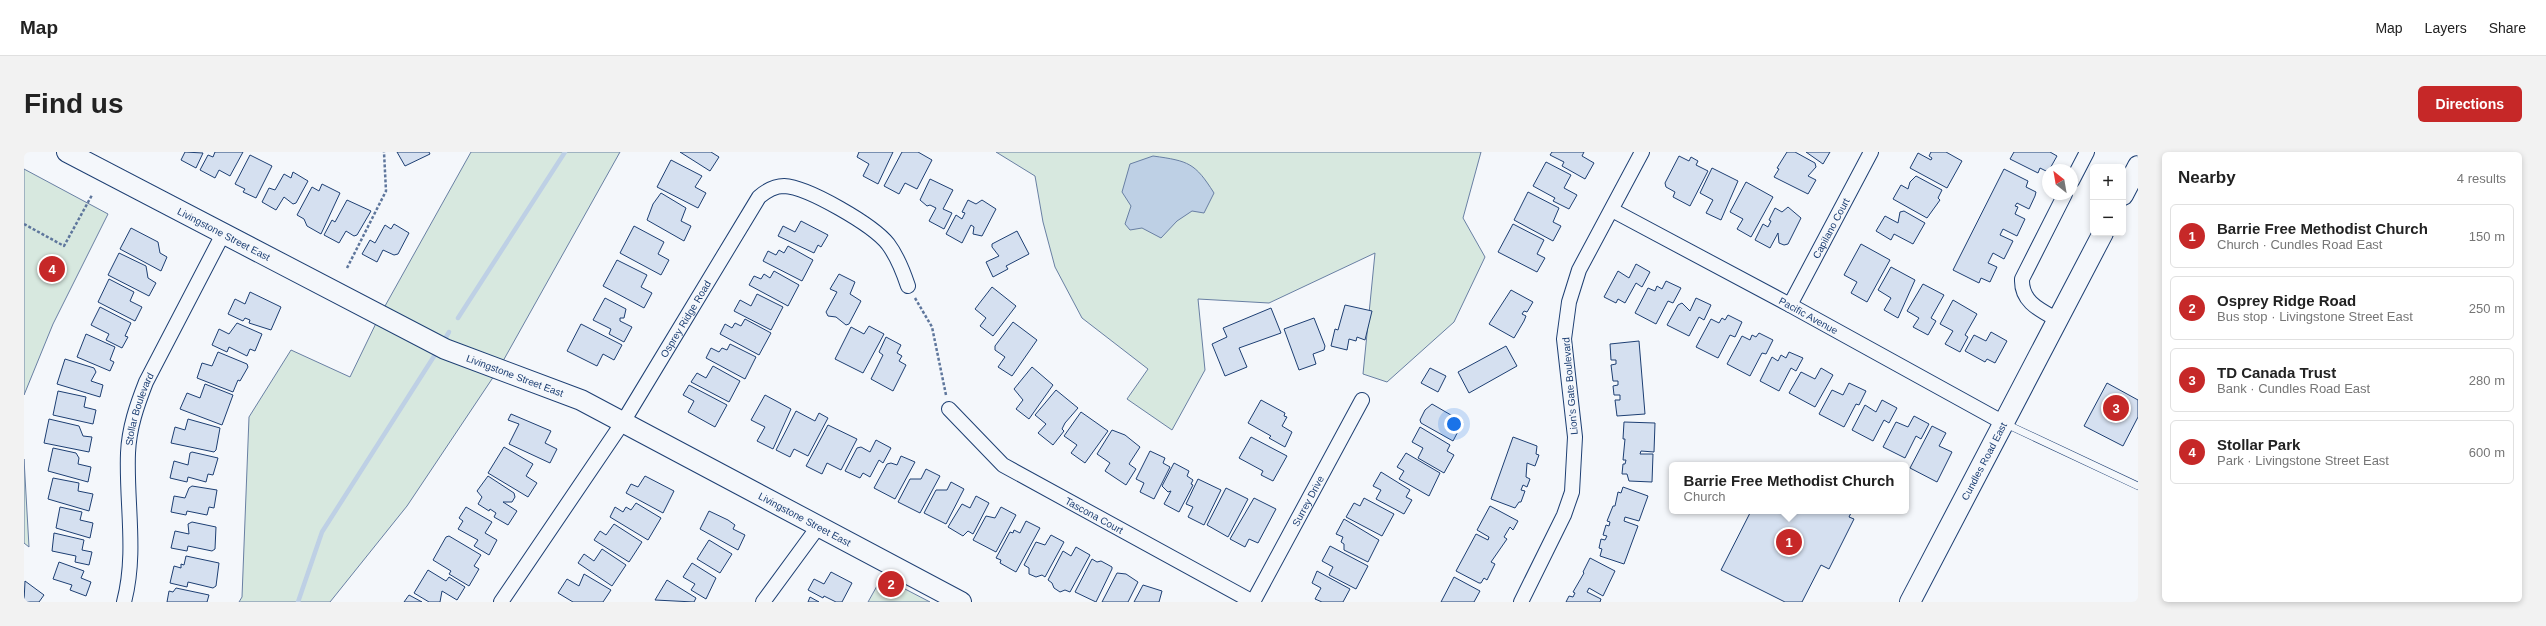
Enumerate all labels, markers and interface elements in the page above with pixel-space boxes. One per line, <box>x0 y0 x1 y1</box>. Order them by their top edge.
text: Map <box>20 17 58 38</box>
text: Map <box>2375 20 2403 36</box>
text: Layers <box>2425 20 2467 36</box>
text: Share <box>2489 20 2526 36</box>
button: Directions <box>2418 86 2522 122</box>
text: Find us <box>24 88 124 119</box>
north arrow <box>2042 164 2078 200</box>
map controls <box>2090 164 2126 236</box>
button: + <box>2090 164 2126 200</box>
text: Nearby <box>2178 168 2236 187</box>
text: 4 results <box>2457 171 2506 186</box>
street label: Capilano Court <box>1810 196 1851 260</box>
button: − <box>2090 200 2126 236</box>
street label: Livingstone Street East <box>176 205 272 263</box>
text: Barrie Free Methodist Church <box>2217 220 2428 237</box>
text: 1 <box>2188 229 2196 244</box>
text: 150 m <box>2469 229 2505 244</box>
text: Church · Cundles Road East <box>2217 237 2382 252</box>
pin: 4 <box>39 254 65 284</box>
street label: Osprey Ridge Road <box>658 278 713 359</box>
text: Osprey Ridge Road <box>2217 292 2356 309</box>
street label: Pacific Avenue <box>1777 295 1840 336</box>
text: 2 <box>2188 301 2196 316</box>
text: 250 m <box>2469 301 2505 316</box>
text: Bus stop · Livingstone Street East <box>2217 309 2413 324</box>
street label: Lion's Gate Boulevard <box>1560 337 1580 435</box>
street label: Livingstone Street East <box>465 352 565 399</box>
text: TD Canada Trust <box>2217 364 2336 381</box>
street label: Stollar Boulevard <box>123 371 155 446</box>
text: 3 <box>2188 373 2196 388</box>
text: 280 m <box>2469 373 2505 388</box>
text: Bank · Cundles Road East <box>2217 381 2370 396</box>
pin: 3 <box>2103 393 2129 423</box>
your location <box>1444 414 1464 434</box>
street label: Cundles Road East <box>1959 420 2009 502</box>
text: Stollar Park <box>2217 436 2300 453</box>
text: 4 <box>2188 445 2196 460</box>
text: 600 m <box>2469 445 2505 460</box>
text: Park · Livingstone Street East <box>2217 453 2389 468</box>
popup <box>1669 462 1909 514</box>
text: Barrie Free Methodist Church <box>1684 472 1894 489</box>
street label: Surrey Drive <box>1290 473 1326 528</box>
text: Church <box>1684 489 1725 504</box>
street label: Livingstone Street East <box>757 490 853 548</box>
street label: Tascona Court <box>1063 495 1126 536</box>
pin: 1 <box>1776 527 1802 557</box>
pin: 2 <box>878 569 904 599</box>

